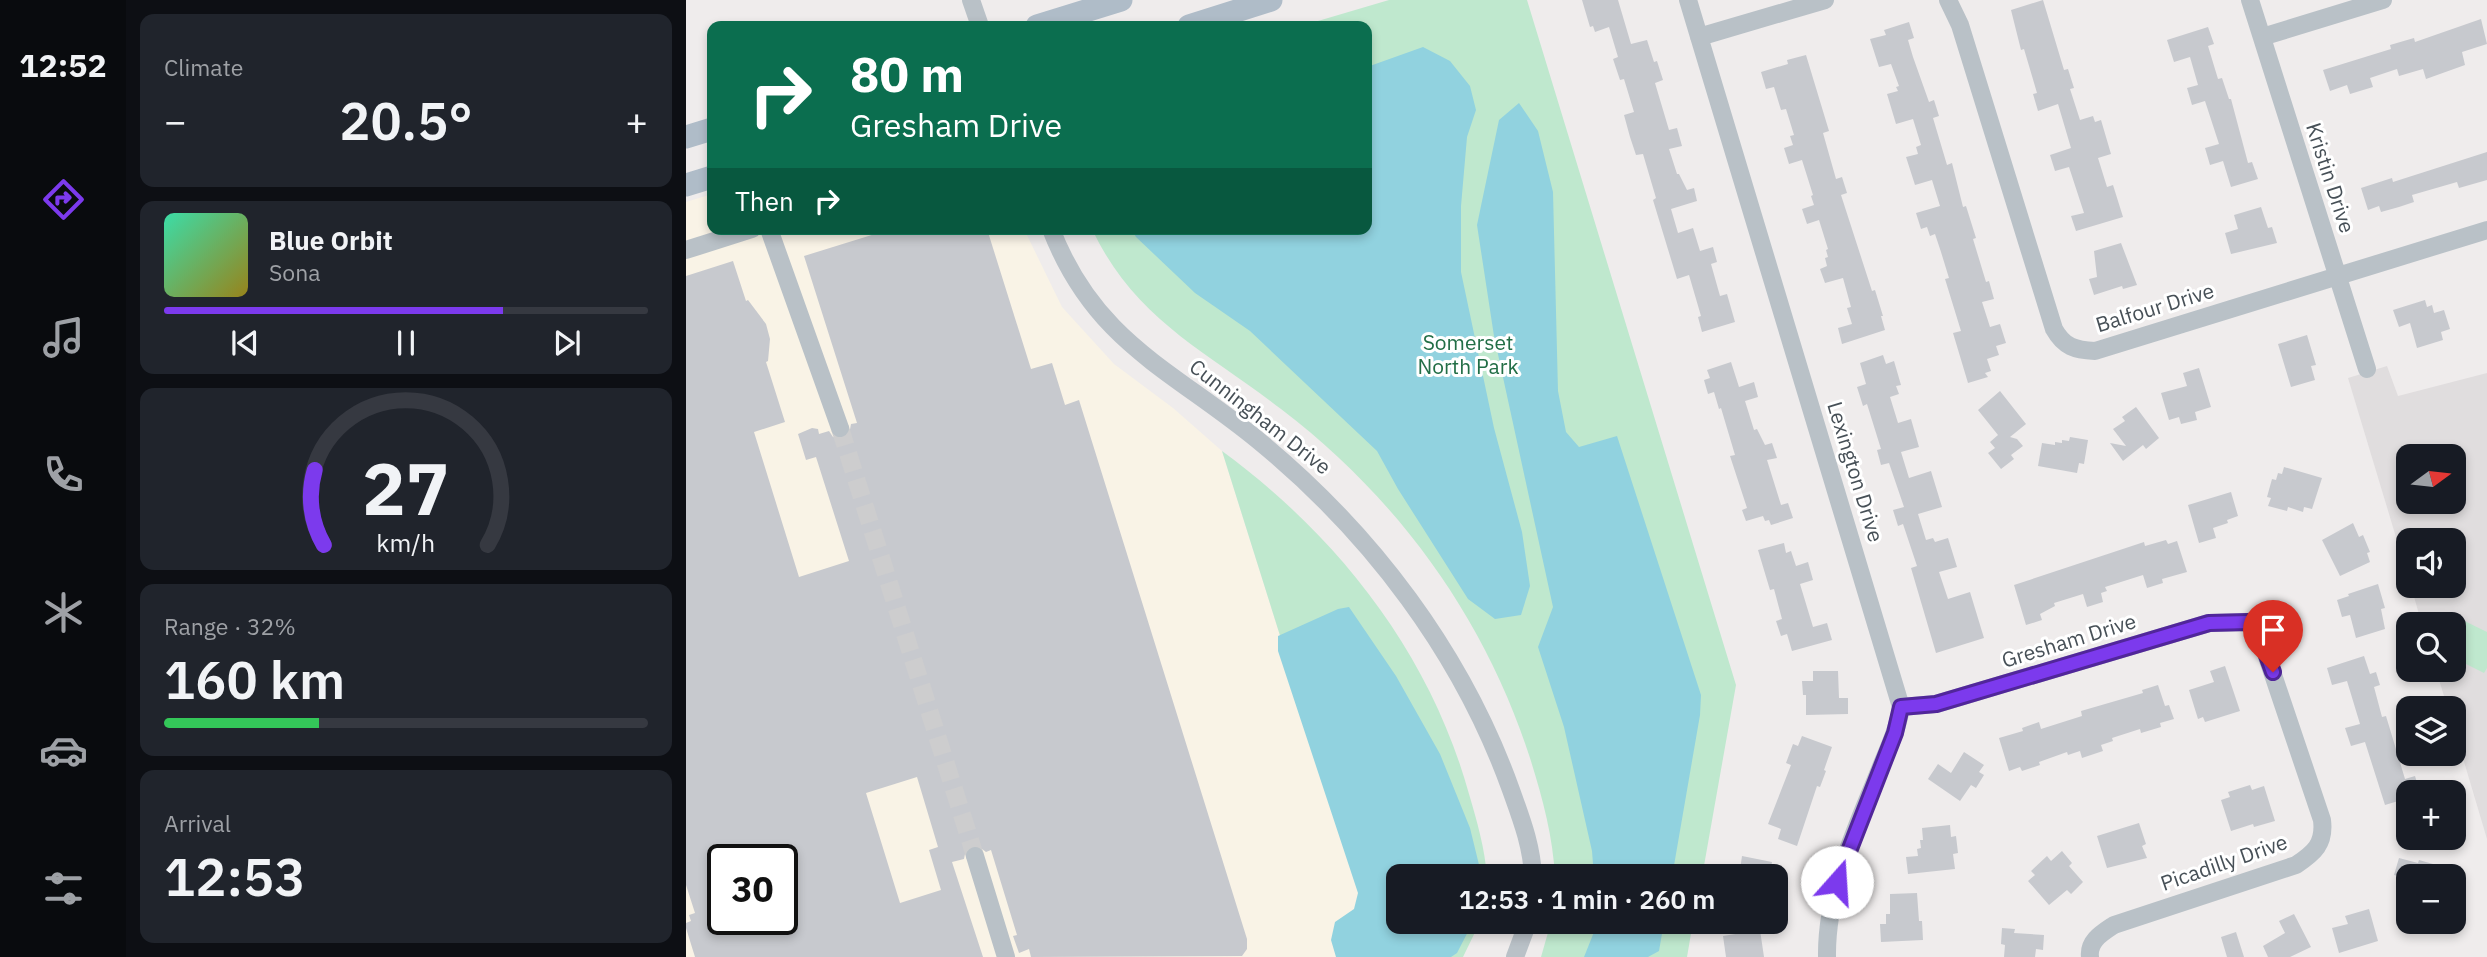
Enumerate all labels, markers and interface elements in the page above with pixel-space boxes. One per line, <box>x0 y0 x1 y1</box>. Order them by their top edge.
text: 80 m <box>850 42 964 105</box>
text: 12:52 <box>19 44 107 86</box>
icon: right <box>735 49 826 140</box>
text: Climate <box>164 52 243 82</box>
text: 20.5° <box>339 87 473 154</box>
text: − <box>164 96 187 145</box>
text: + <box>625 96 648 145</box>
text: Gresham Drive <box>850 104 1062 146</box>
street label: Kristin Drive <box>2300 119 2362 236</box>
icon: directions <box>39 175 88 224</box>
icon: right <box>808 182 846 220</box>
text: Then <box>735 184 794 218</box>
text: Blue Orbit <box>269 223 393 257</box>
text: Sona <box>269 257 321 287</box>
street label: Balfour Drive <box>2092 276 2217 338</box>
icon: music <box>39 313 88 362</box>
icon: previous <box>226 324 264 362</box>
icon: pause <box>387 324 425 362</box>
icon: next <box>548 324 586 362</box>
park label: Somerset North Park <box>1417 328 1519 380</box>
street label: Cunningham Drive <box>1184 352 1337 480</box>
street label: Lexington Drive <box>1821 398 1891 545</box>
text: 27 <box>362 440 450 535</box>
north arrow <box>2396 444 2466 514</box>
map controls <box>2396 444 2466 934</box>
icon: phone <box>39 450 88 499</box>
text: km/h <box>377 525 435 558</box>
button: sound <box>2396 528 2466 598</box>
icon: climate <box>39 588 88 637</box>
pin <box>2243 600 2303 672</box>
street label: Gresham Drive <box>1998 606 2139 674</box>
text: Range · 32% <box>164 611 296 641</box>
icon: arrive <box>2254 611 2292 649</box>
button: search <box>2396 612 2466 682</box>
text: 160 km <box>164 646 345 713</box>
button: layers <box>2396 696 2466 766</box>
icon: car <box>39 726 88 775</box>
button: + <box>2396 780 2466 850</box>
text: Arrival <box>164 808 231 838</box>
street label: Picadilly Drive <box>2156 827 2291 897</box>
text: 12:53 <box>164 843 305 910</box>
speed limit sign: 30 <box>707 844 798 935</box>
position arrow <box>1800 845 1874 919</box>
icon: filters <box>39 864 88 913</box>
button: − <box>2396 864 2466 934</box>
text: 12:53 · 1 min · 260 m <box>1459 882 1715 916</box>

